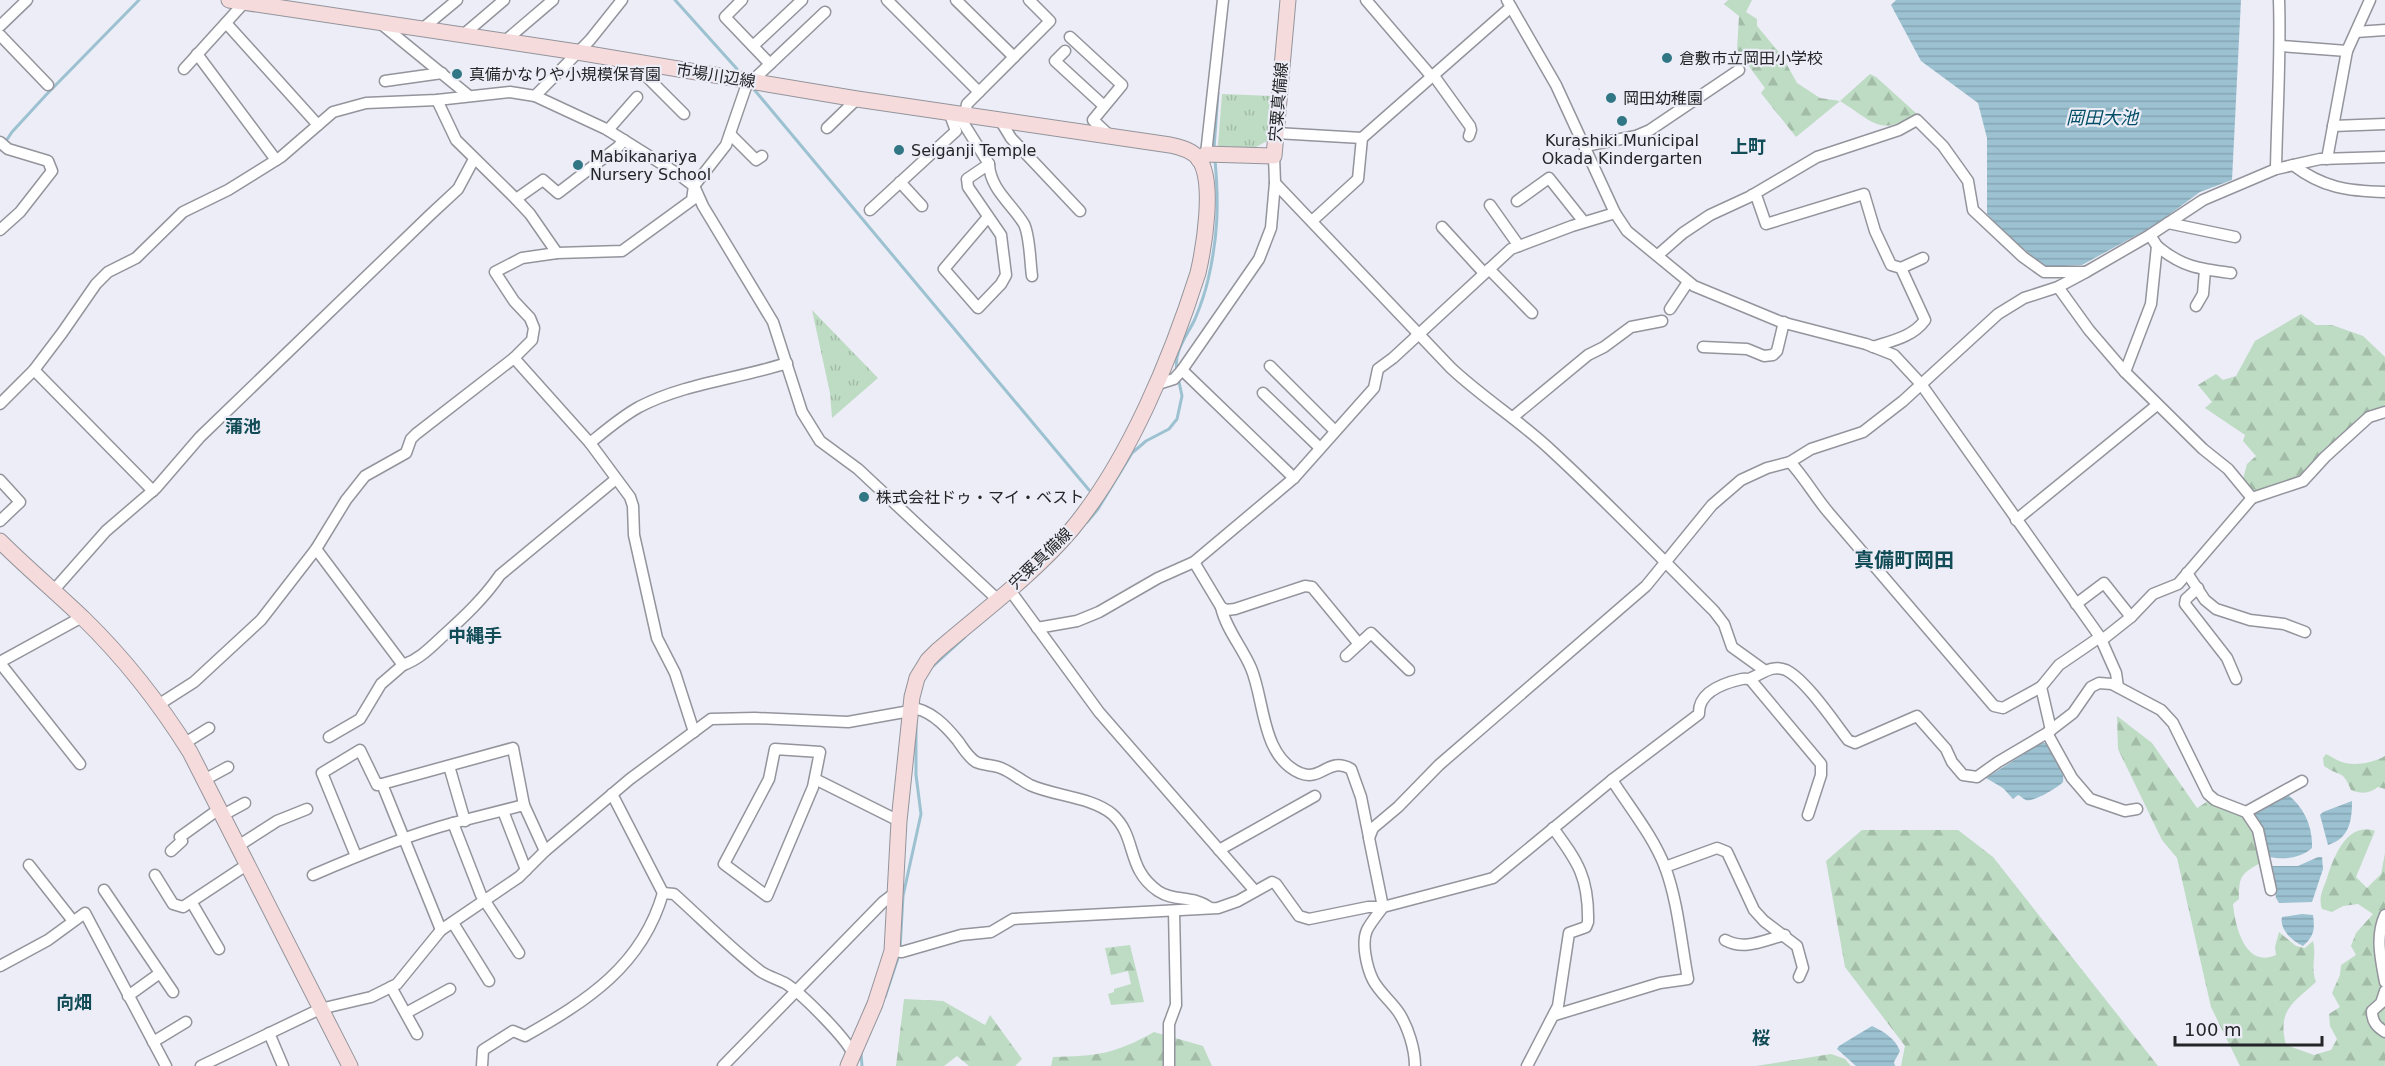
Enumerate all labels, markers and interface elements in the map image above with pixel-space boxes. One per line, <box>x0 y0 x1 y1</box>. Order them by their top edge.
place label: 倉敷市立岡田小学校 <box>1679 49 1823 68</box>
marker: 倉敷市立岡田小学校 <box>1660 51 1674 65</box>
street label: 市場川辺線 <box>675 60 757 91</box>
street label: 宍粟真備線 <box>1266 61 1291 143</box>
place label: 真備かなりや小規模保育園 <box>469 65 661 84</box>
marker: 真備かなりや小規模保育園 <box>450 67 464 81</box>
place label: 岡田幼稚園 <box>1623 89 1703 108</box>
marker: 岡田幼稚園 <box>1604 91 1618 105</box>
water label: 岡田大池 <box>2066 107 2140 128</box>
marker: Kurashiki Municipal Okada Kindergarten <box>1615 114 1629 128</box>
place label: Kurashiki Municipal Okada Kindergarten <box>1542 131 1702 168</box>
district label: 上町 <box>1730 136 1766 157</box>
place label: Seiganji Temple <box>911 141 1036 160</box>
marker: Seiganji Temple <box>892 143 906 157</box>
place label: Mabikanariya Nursery School <box>590 147 711 184</box>
marker: Mabikanariya Nursery School <box>571 158 585 172</box>
district label: 蒲池 <box>225 416 261 437</box>
place label: 株式会社ドゥ・マイ・ベスト <box>876 488 1084 507</box>
marker: 株式会社ドゥ・マイ・ベスト <box>857 490 871 504</box>
street label: 宍粟真備線 <box>1005 524 1076 593</box>
district label: 真備町岡田 <box>1854 548 1954 572</box>
district label: 中縄手 <box>448 625 502 646</box>
district label: 向畑 <box>56 992 92 1013</box>
scale bar <box>2175 1009 2322 1047</box>
text: 100 m <box>2184 1019 2242 1040</box>
district label: 桜 <box>1752 1027 1770 1048</box>

